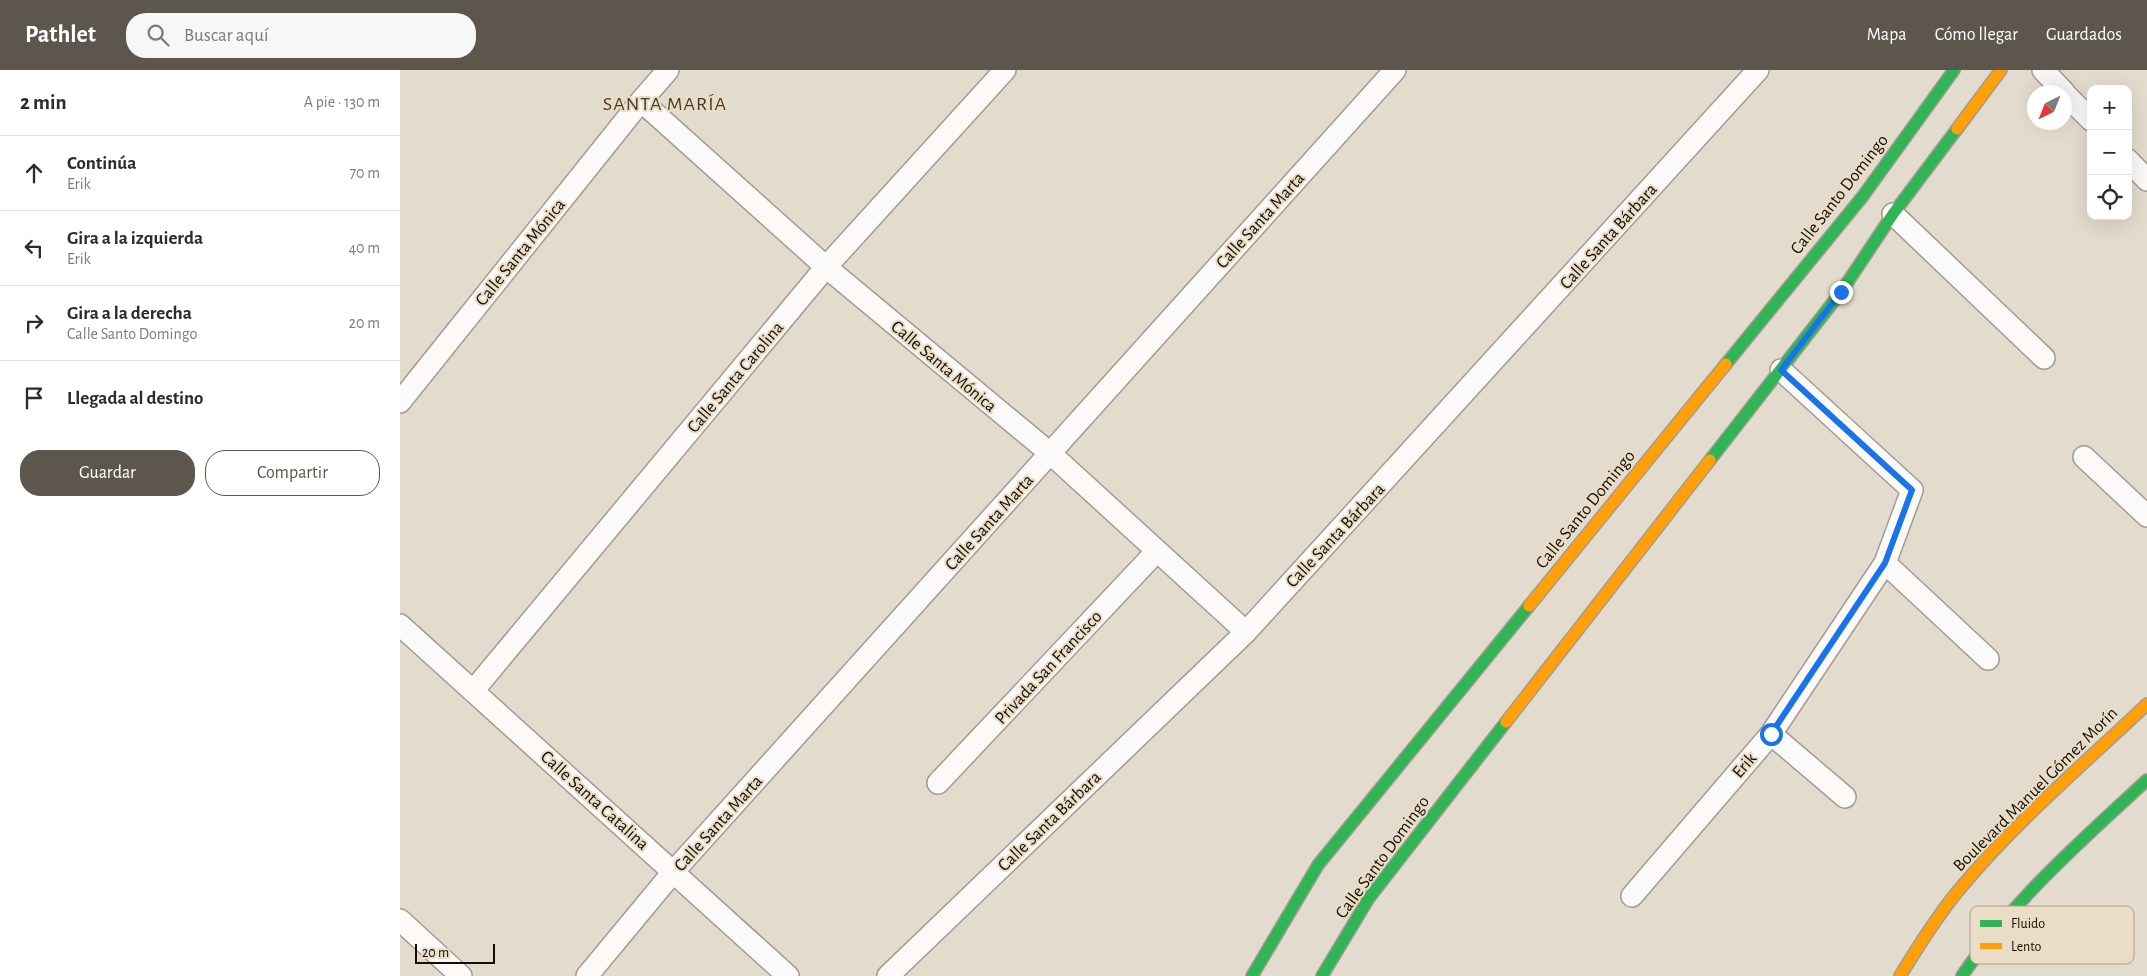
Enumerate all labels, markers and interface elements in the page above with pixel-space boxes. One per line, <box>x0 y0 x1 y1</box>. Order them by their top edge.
search box <box>126 13 476 58</box>
icon: search <box>144 21 172 49</box>
text: Pathlet <box>25 23 96 47</box>
text: Buscar aquí <box>184 26 269 45</box>
text: Mapa <box>1867 26 1907 44</box>
text: Cómo llegar <box>1935 26 2018 44</box>
text: Guardados <box>2046 26 2122 44</box>
north arrow <box>2027 85 2072 130</box>
map controls <box>2087 85 2132 220</box>
button: + <box>2087 85 2132 130</box>
text: 2 min <box>20 92 67 113</box>
district label: SANTA MARÍA <box>603 93 727 114</box>
text: A pie · 130 m <box>304 94 380 110</box>
button: − <box>2087 130 2132 175</box>
street label: Calle Santo Domingo <box>1788 131 1892 258</box>
text: Continúa <box>67 154 136 173</box>
icon: ahead <box>20 159 48 187</box>
text: 70 m <box>349 165 380 181</box>
street label: Calle Santa Marta <box>1213 169 1308 272</box>
button: locate <box>2087 175 2132 220</box>
text: Erik <box>67 176 91 192</box>
street label: Calle Santa Bárbara <box>1557 180 1661 293</box>
street label: Calle Santa Mónica <box>472 196 569 309</box>
text: Gira a la izquierda <box>67 229 203 248</box>
icon: left <box>20 234 48 262</box>
text: 40 m <box>348 240 380 256</box>
text: Erik <box>67 251 91 267</box>
route end <box>1830 281 1853 304</box>
text: Gira a la derecha <box>67 304 192 323</box>
icon: right <box>20 309 48 337</box>
text: 20 m <box>349 315 380 331</box>
street label: Calle Santa Mónica <box>887 318 1000 416</box>
street label: Calle Santa Carolina <box>684 319 787 437</box>
text: Calle Santo Domingo <box>67 326 197 342</box>
icon: arrive <box>20 384 48 412</box>
text: Llegada al destino <box>67 389 204 408</box>
street label: Calle Santo Domingo <box>1533 447 1639 572</box>
button: Guardar <box>20 450 195 496</box>
button: Compartir <box>205 450 380 496</box>
street label: Calle Santa Marta <box>942 471 1037 574</box>
street label: Calle Santa Bárbara <box>1283 480 1388 591</box>
street label: Privada San Francisco <box>992 607 1106 728</box>
street label: Boulevard Manuel Gómez Morín <box>1950 704 2121 875</box>
route start <box>1760 723 1783 746</box>
street label: Calle Santa Catalina <box>537 748 652 854</box>
street label: Erik <box>1729 749 1761 782</box>
street label: Calle Santa Bárbara <box>995 768 1105 875</box>
street label: Calle Santa Marta <box>671 772 766 875</box>
street label: Calle Santo Domingo <box>1332 793 1433 922</box>
legend <box>1970 906 2134 964</box>
text: Fluido <box>2011 917 2045 931</box>
text: Lento <box>2011 940 2042 954</box>
scale bar <box>415 941 495 964</box>
text: 20 m <box>422 946 449 960</box>

